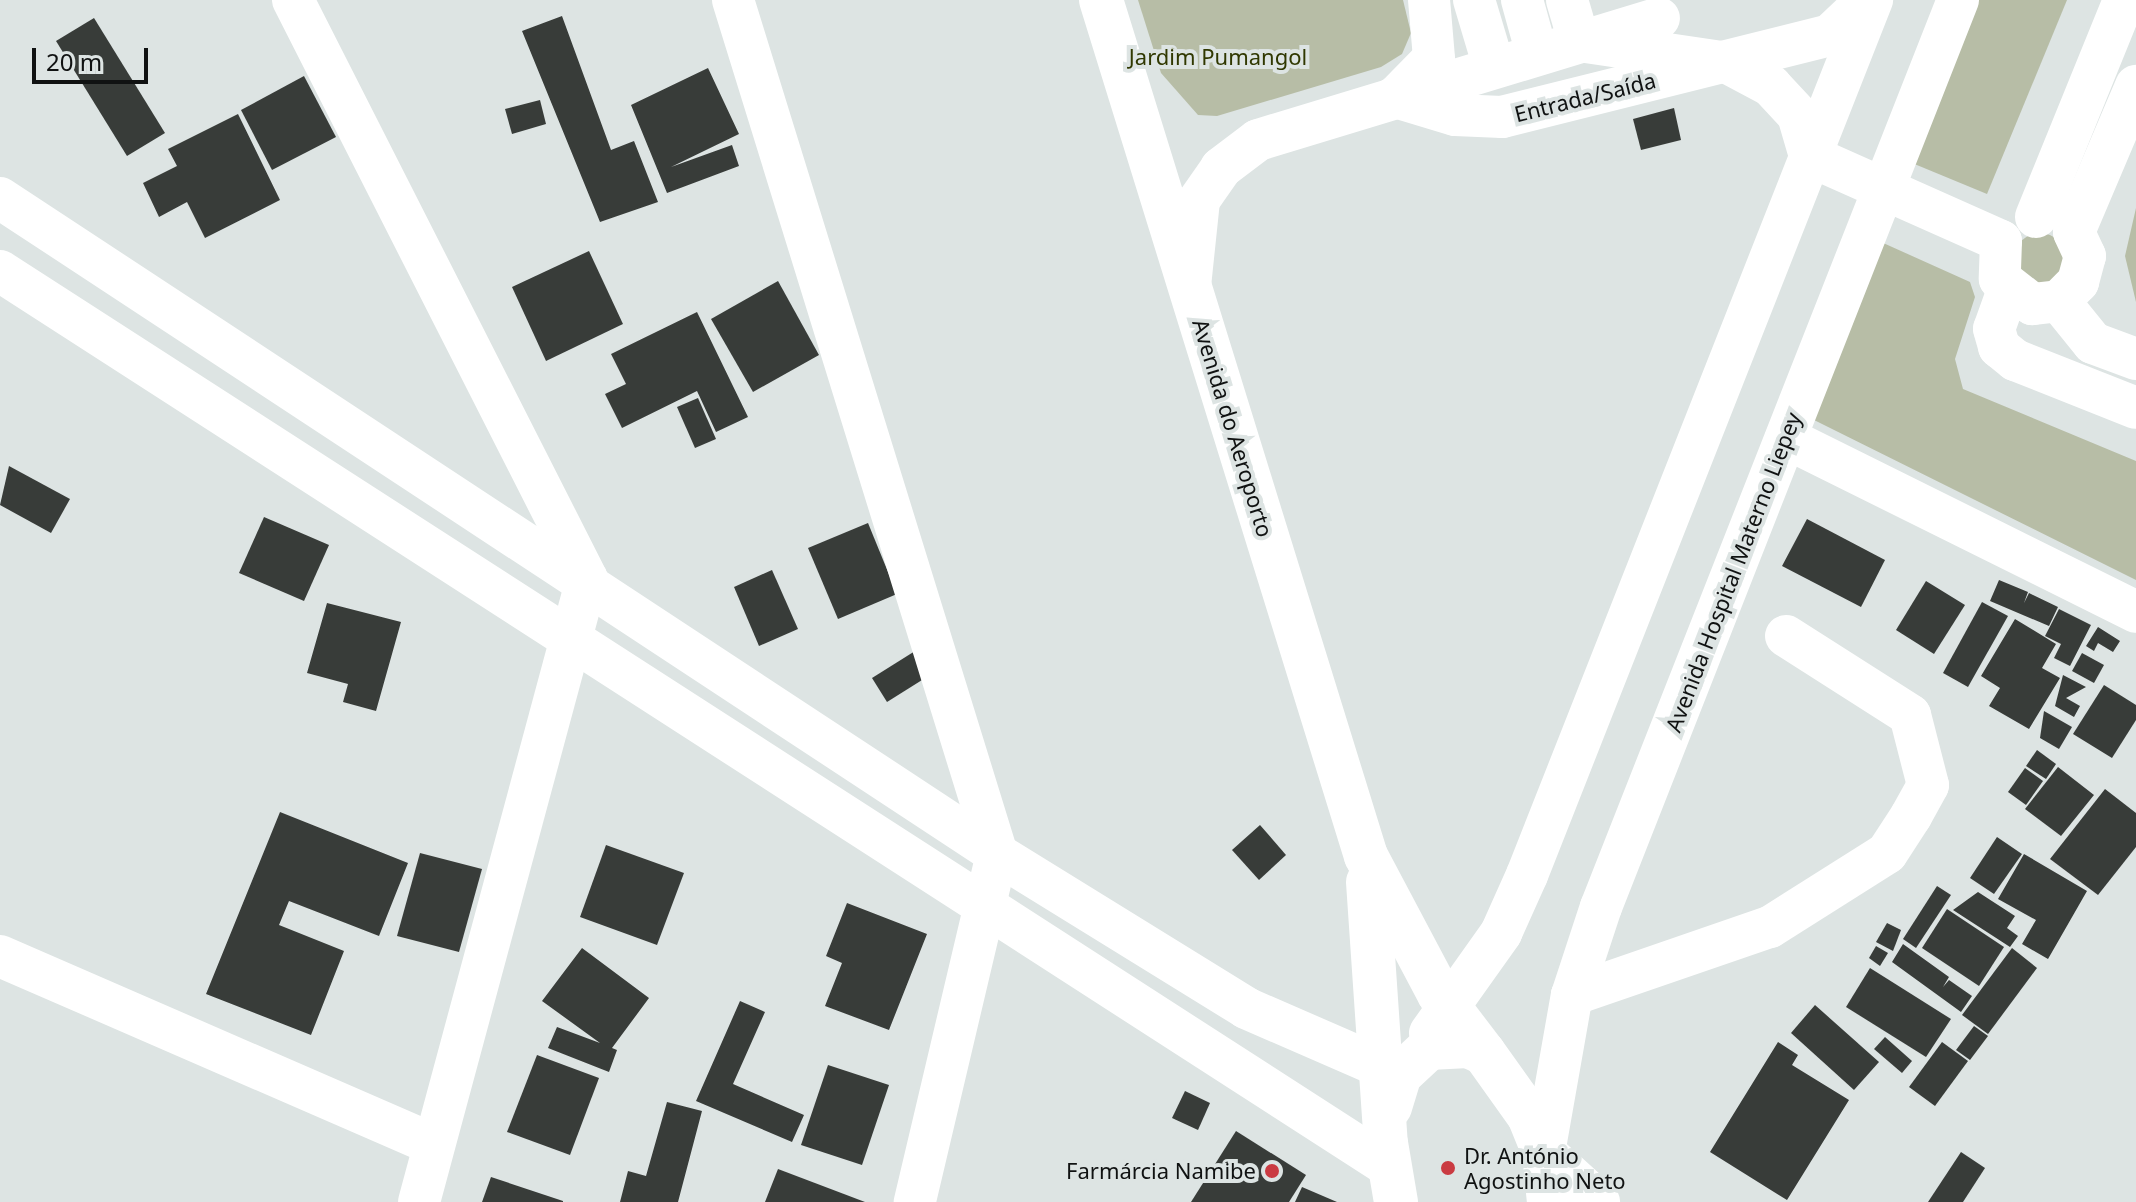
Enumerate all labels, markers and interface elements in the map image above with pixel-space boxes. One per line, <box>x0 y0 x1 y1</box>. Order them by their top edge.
scale bar <box>36 32 152 82</box>
park label: Jardim Pumangol <box>1129 44 1307 70</box>
text: 20 m <box>46 45 102 78</box>
street label: Entrada/Saída <box>1512 67 1658 127</box>
street label: Avenida do Aeroporto <box>1187 316 1279 540</box>
street label: Avenida Hospital Materno Liepey <box>1660 408 1806 736</box>
place label: Dr. António Agostinho Neto <box>1464 1142 1626 1194</box>
place label: Farmárcia Namibe <box>1066 1158 1256 1184</box>
marker: Dr. António Agostinho Neto <box>1439 1159 1457 1177</box>
marker: Farmárcia Namibe <box>1263 1162 1281 1180</box>

